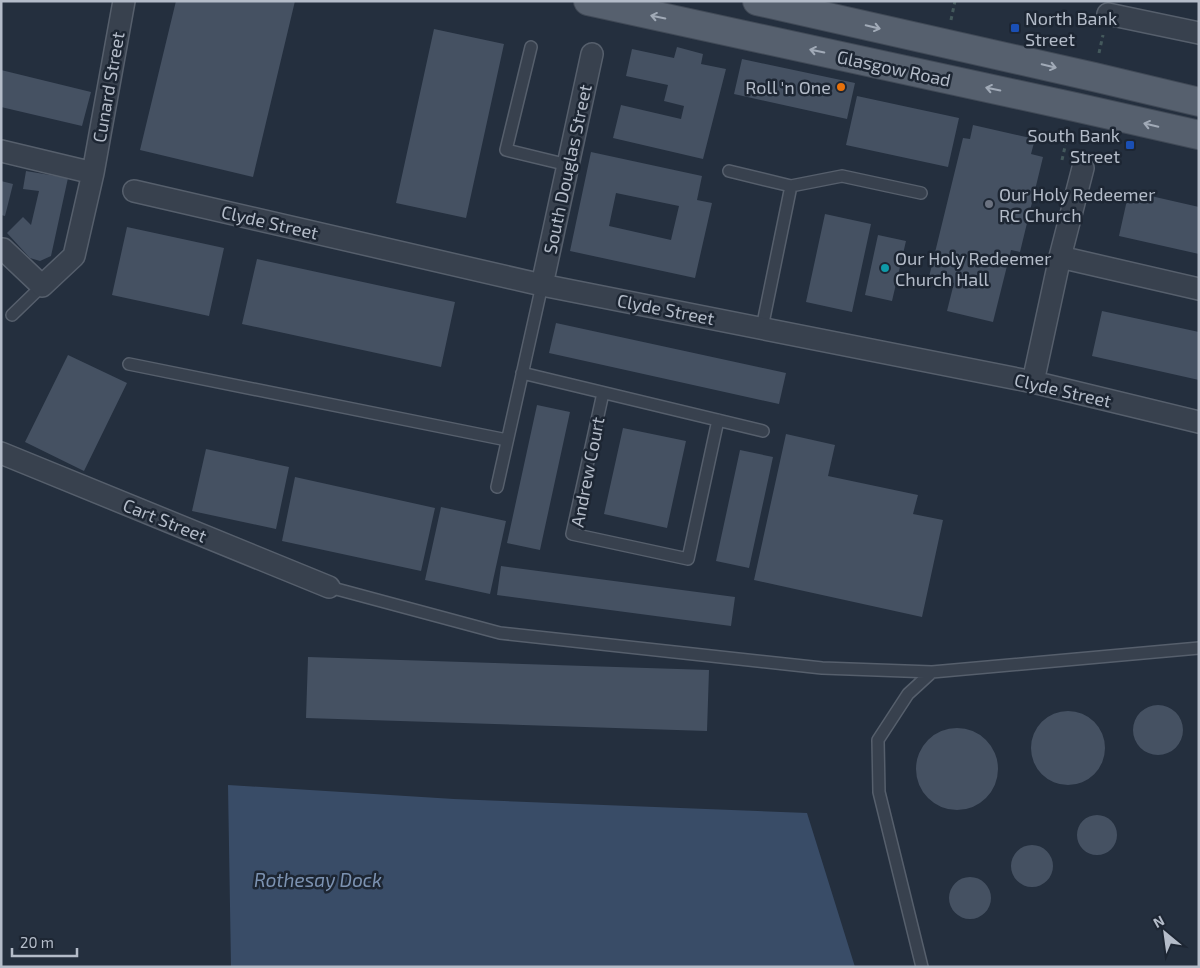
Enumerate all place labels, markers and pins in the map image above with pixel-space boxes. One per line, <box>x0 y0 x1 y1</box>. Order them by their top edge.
place label: North Bank Street <box>1025 7 1117 50</box>
marker: North Bank Street <box>1009 22 1021 34</box>
place label: Roll 'n One <box>745 76 831 98</box>
marker: Roll 'n One <box>835 81 847 93</box>
place label: South Bank Street <box>1027 124 1120 167</box>
marker: South Bank Street <box>1124 139 1136 151</box>
place label: Our Holy Redeemer RC Church <box>999 183 1155 226</box>
marker: Our Holy Redeemer RC Church <box>983 198 995 210</box>
place label: Our Holy Redeemer Church Hall <box>895 247 1051 290</box>
marker: Our Holy Redeemer Church Hall <box>879 262 891 274</box>

